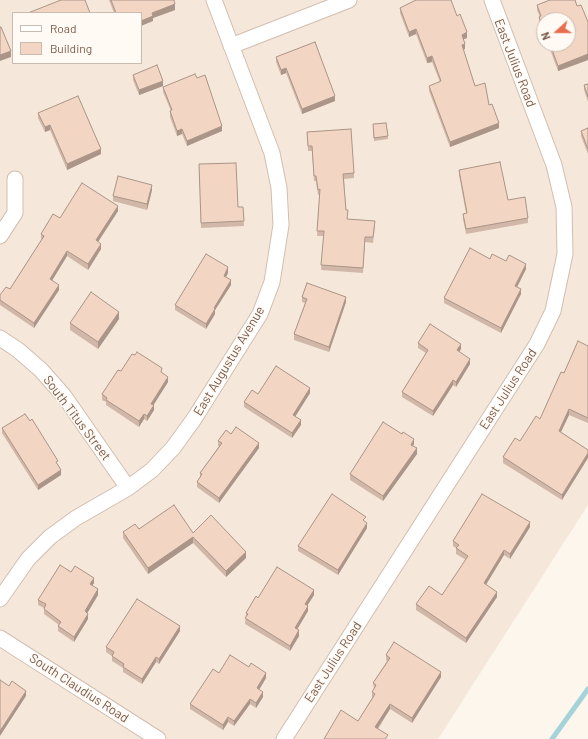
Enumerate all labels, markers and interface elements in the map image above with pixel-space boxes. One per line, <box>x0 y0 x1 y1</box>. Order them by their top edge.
legend <box>12 12 142 64</box>
north arrow <box>536 12 576 52</box>
street label: East Julius Road <box>491 17 539 109</box>
text: Road <box>50 21 77 35</box>
text: N <box>538 30 553 42</box>
text: Building <box>50 41 92 55</box>
street label: East Augustus Avenue <box>190 303 268 419</box>
street label: East Julius Road <box>476 346 540 432</box>
street label: South Titus Street <box>40 372 114 464</box>
street label: East Julius Road <box>301 619 365 705</box>
street label: South Claudius Road <box>26 650 132 726</box>

